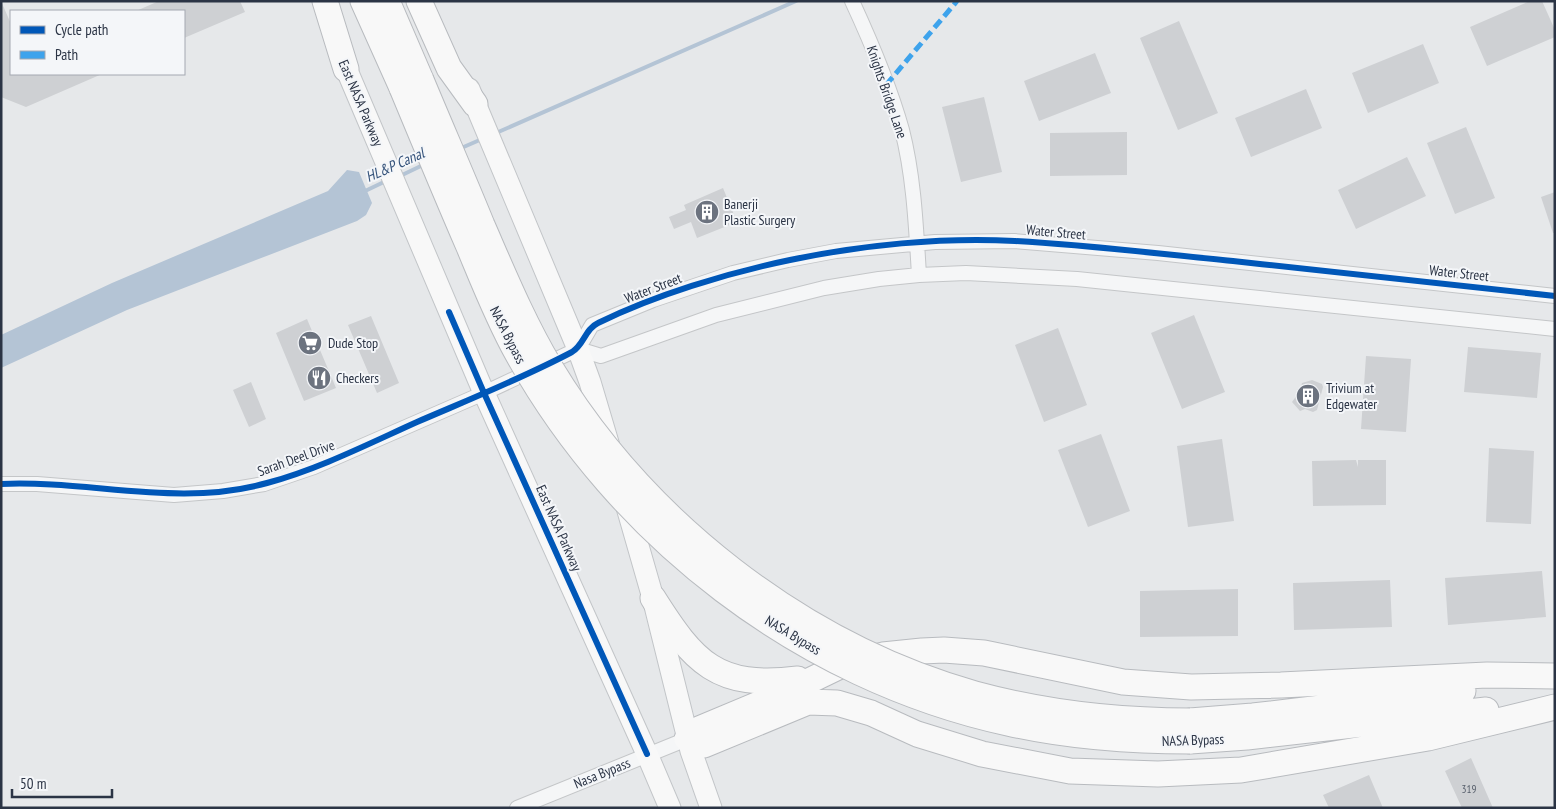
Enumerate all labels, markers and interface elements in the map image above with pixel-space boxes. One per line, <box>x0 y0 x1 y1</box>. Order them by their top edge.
legend <box>10 10 185 75</box>
text: Cycle path <box>55 20 108 39</box>
street label: Knights Bridge Lane <box>863 43 911 141</box>
text: Path <box>55 45 78 64</box>
street label: East NASA Parkway <box>335 57 388 150</box>
water label: HL&P Canal <box>362 143 429 186</box>
place label: Banerji Plastic Surgery <box>724 195 796 229</box>
building icon: Banerji Plastic Surgery <box>694 199 720 225</box>
street label: Water Street <box>1025 220 1087 244</box>
street label: Water Street <box>1428 261 1490 285</box>
street label: Water Street <box>622 269 684 307</box>
street label: NASA Bypass <box>486 303 530 367</box>
supermarket icon: Dude Stop <box>297 330 323 356</box>
place label: Dude Stop <box>328 334 378 352</box>
restaurant icon: Checkers <box>306 365 332 391</box>
place label: Checkers <box>336 369 379 387</box>
place label: Trivium at Edgewater <box>1326 379 1377 413</box>
building icon: Trivium at Edgewater <box>1295 383 1321 409</box>
street label: Sarah Deel Drive <box>255 436 337 480</box>
street label: East NASA Parkway <box>532 482 586 575</box>
street label: NASA Bypass <box>762 611 825 659</box>
street label: NASA Bypass <box>1162 730 1225 750</box>
street label: Nasa Bypass <box>571 753 633 792</box>
scale bar <box>12 766 112 798</box>
text: 50 m <box>20 774 46 793</box>
house number: 319 <box>1462 782 1476 796</box>

